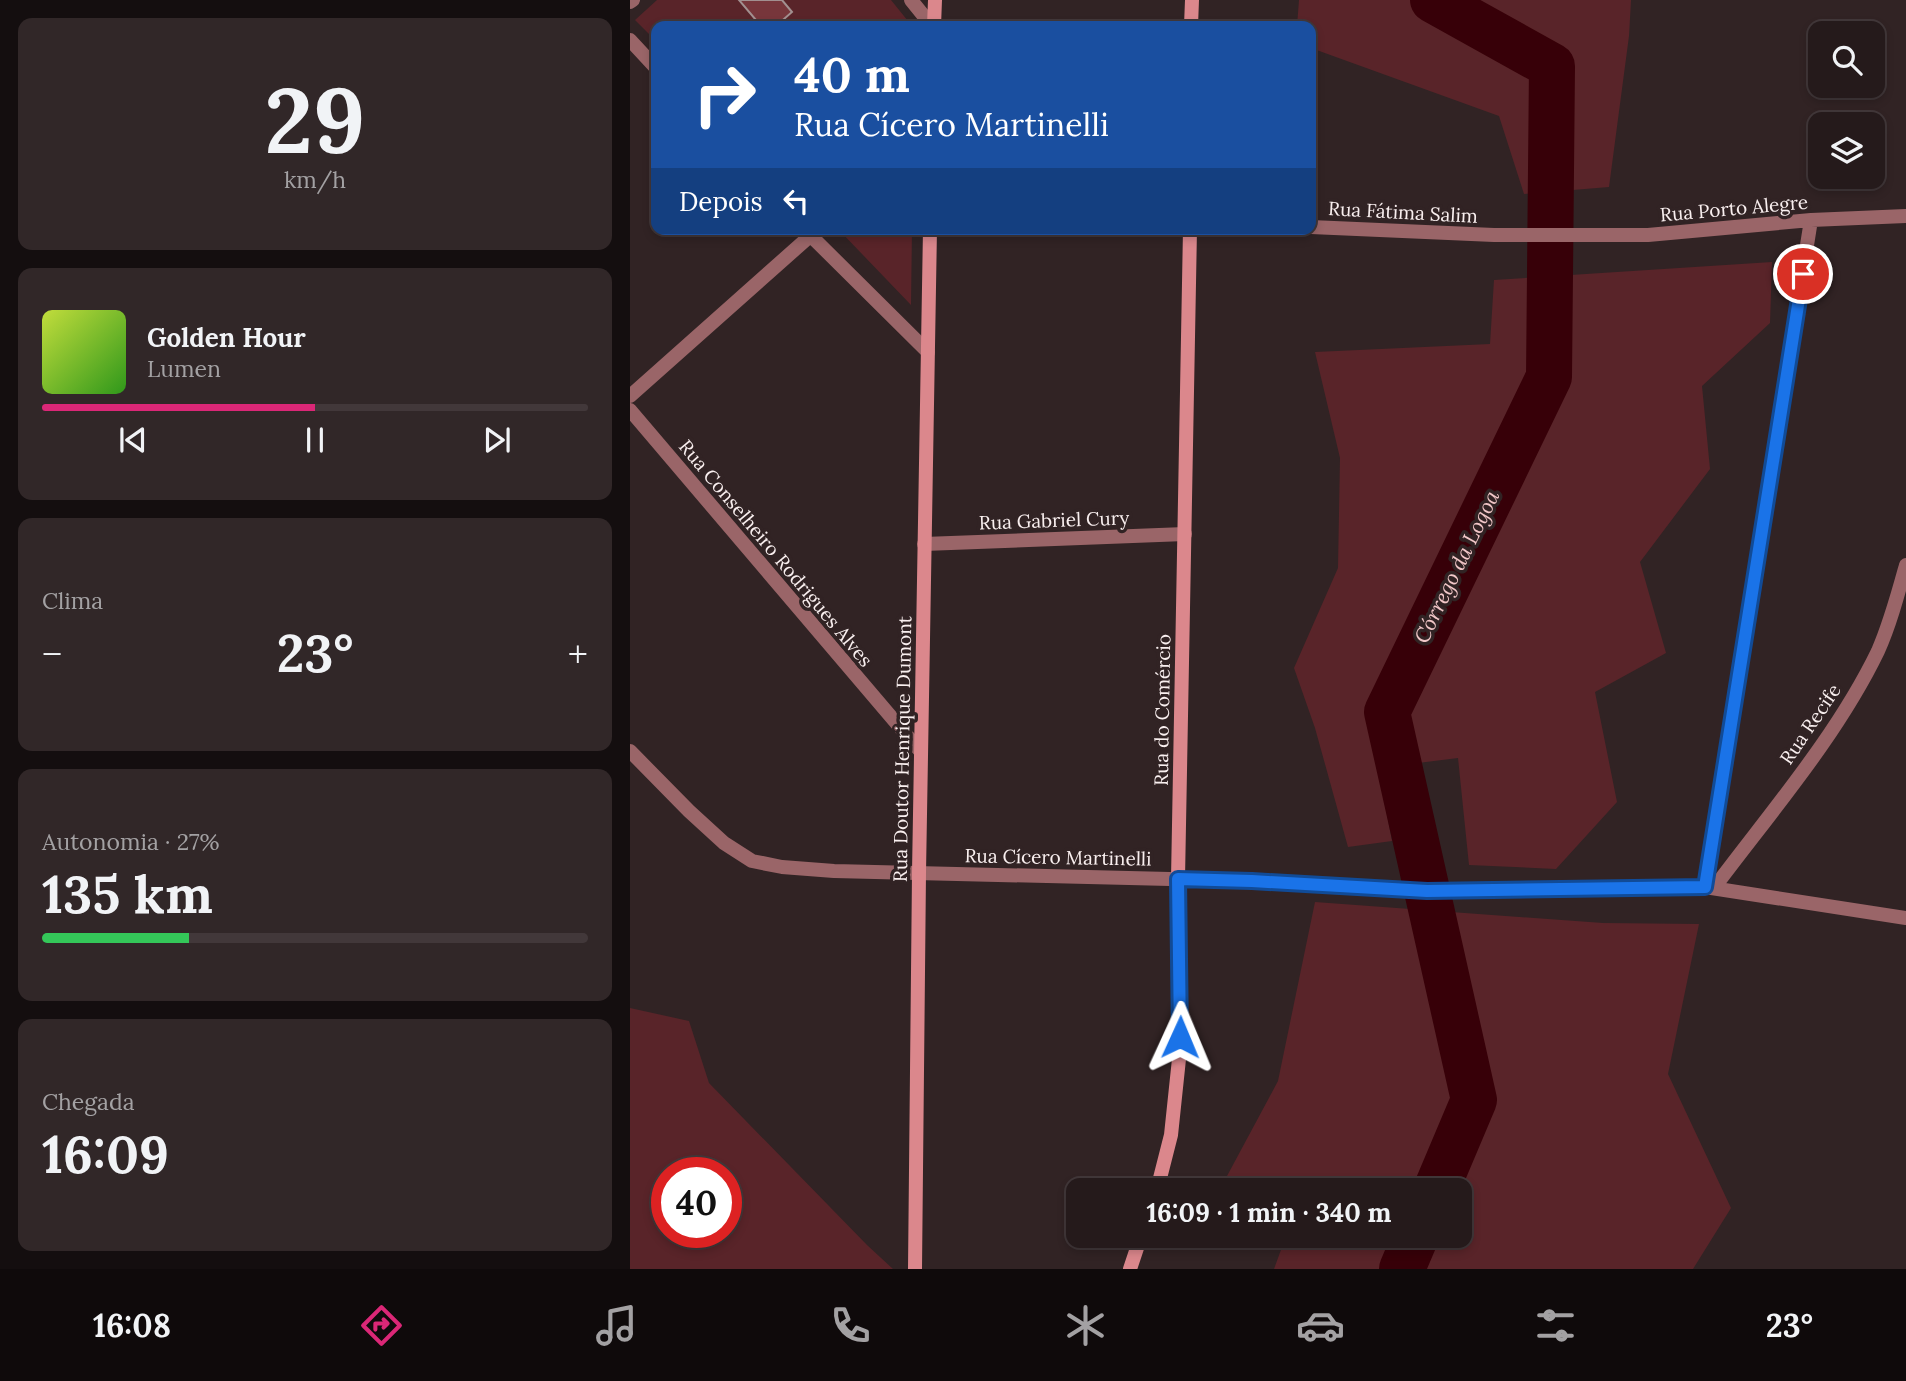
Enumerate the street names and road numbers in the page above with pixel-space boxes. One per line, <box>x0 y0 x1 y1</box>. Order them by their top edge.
street label: Rua Porto Alegre <box>1659 190 1809 226</box>
street label: Rua Fátima Salim <box>1327 196 1479 228</box>
street label: Rua Conselheiro Rodrigues Alves <box>674 435 878 672</box>
street label: Rua Gabriel Cury <box>978 505 1130 535</box>
street label: Rua Doutor Henrique Dumont <box>888 615 916 882</box>
street label: Rua do Comércio <box>1149 634 1175 786</box>
street label: Rua Recife <box>1774 679 1846 769</box>
street label: Rua Cícero Martinelli <box>964 843 1152 871</box>

